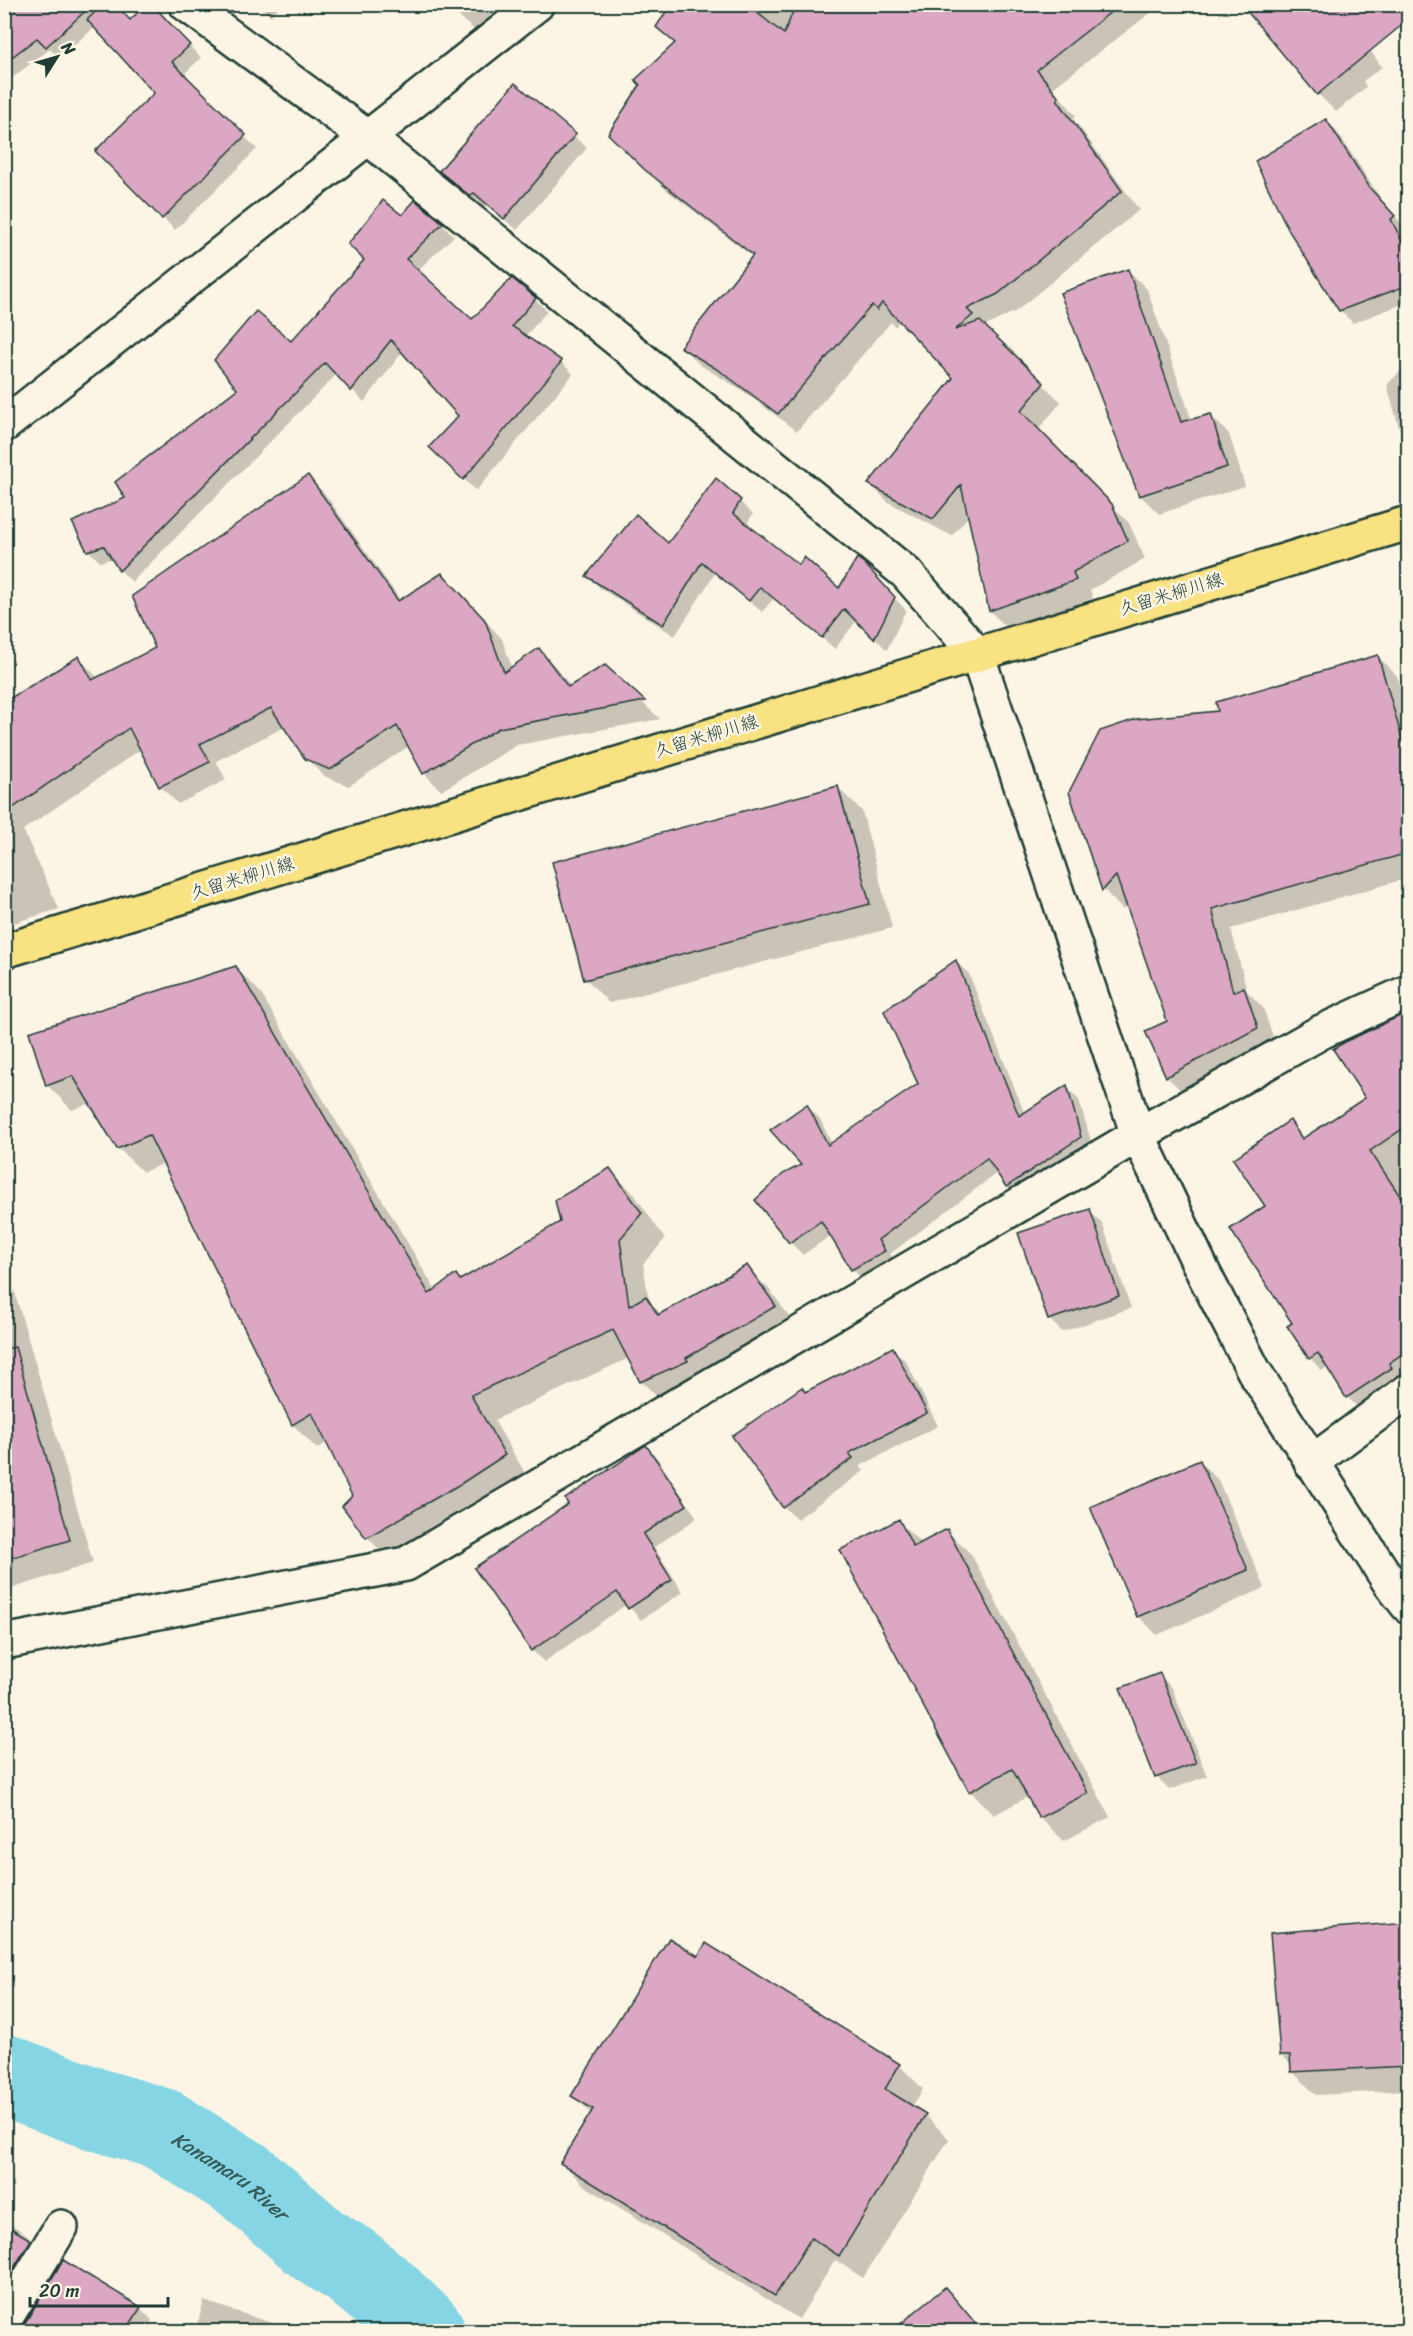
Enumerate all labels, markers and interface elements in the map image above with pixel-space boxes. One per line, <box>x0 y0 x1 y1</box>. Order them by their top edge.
north arrow <box>27 27 87 87</box>
text: N <box>53 34 84 62</box>
street label: 久留米柳川線 <box>1115 563 1227 625</box>
street label: 久留米柳川線 <box>650 705 762 767</box>
street label: 久留米柳川線 <box>186 847 298 909</box>
water label: Kanamaru River <box>165 2122 300 2232</box>
scale bar <box>30 2270 168 2308</box>
text: 20 m <box>39 2275 79 2307</box>

